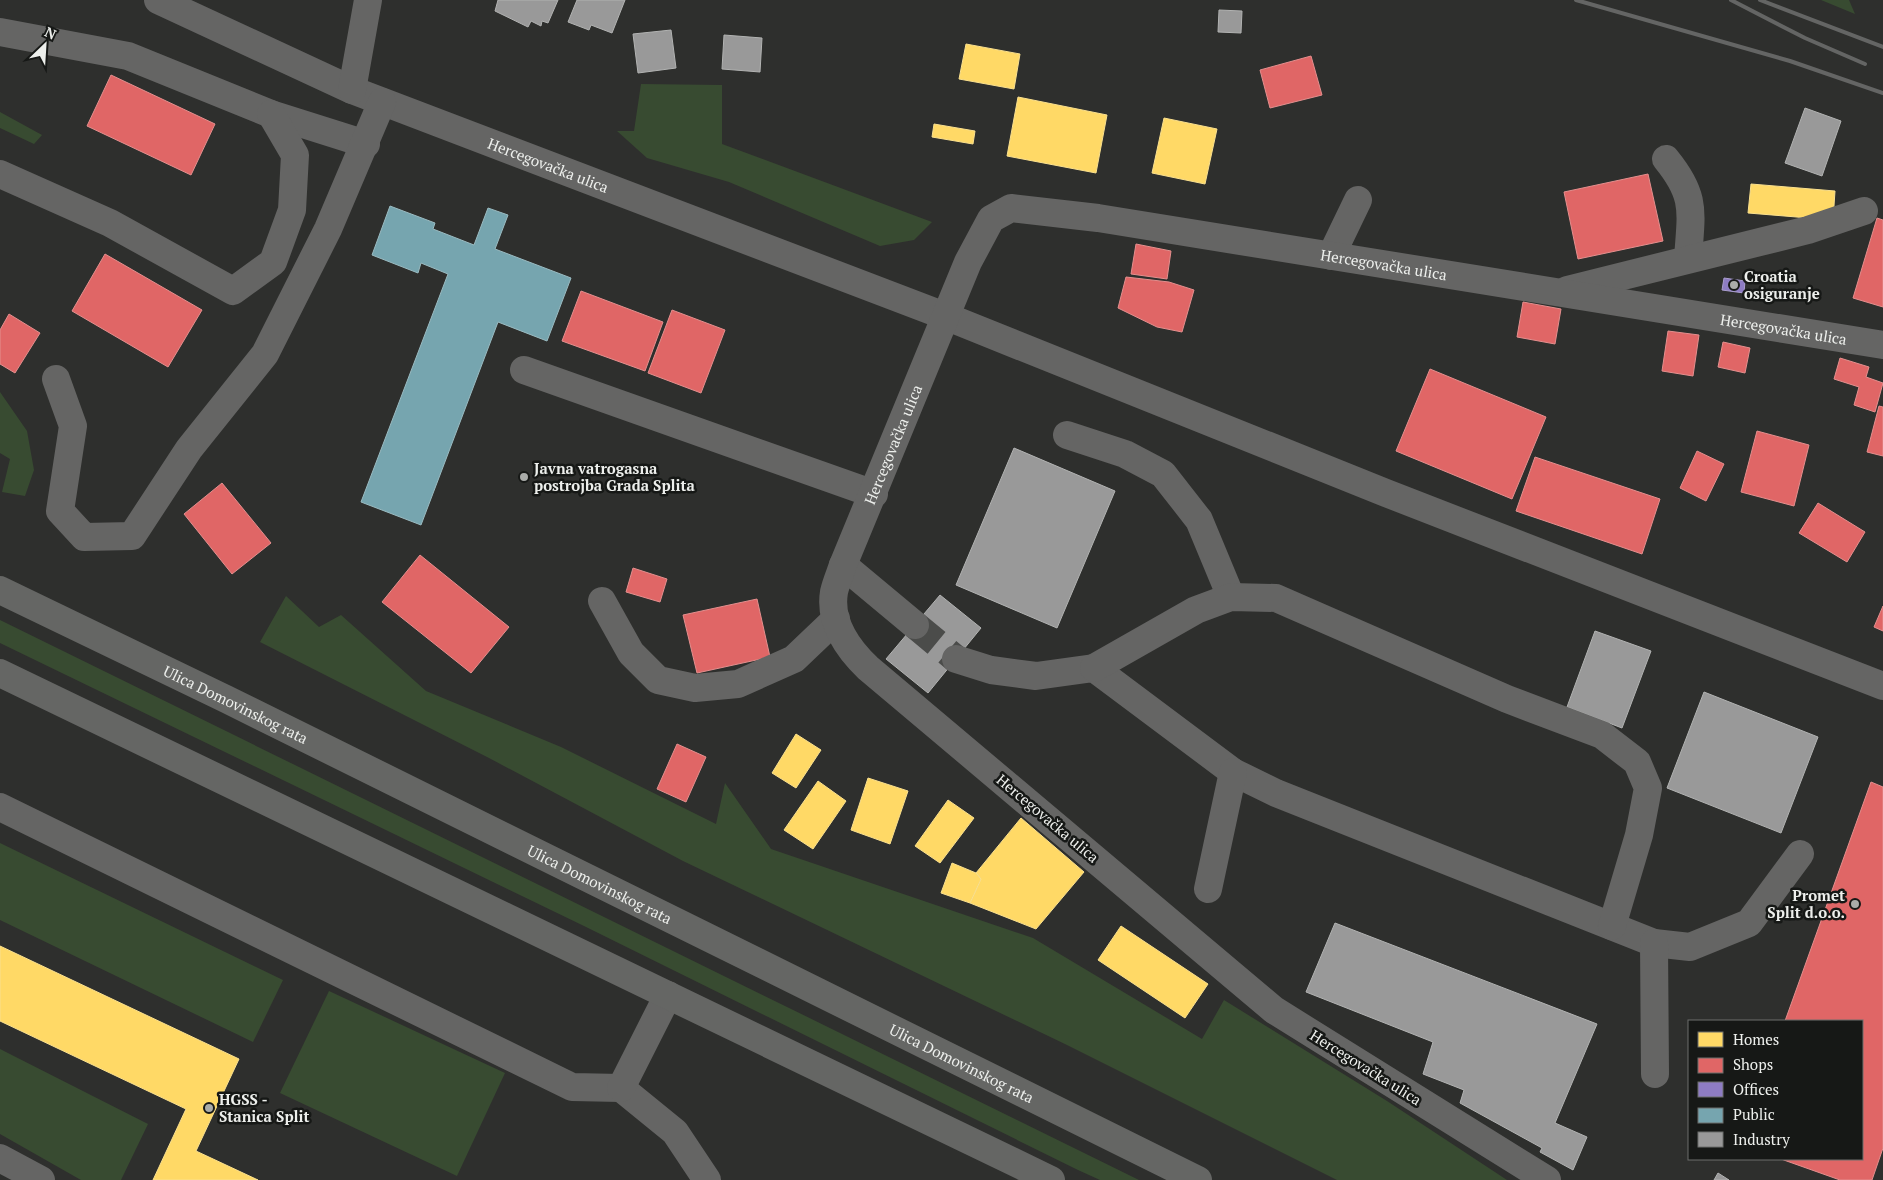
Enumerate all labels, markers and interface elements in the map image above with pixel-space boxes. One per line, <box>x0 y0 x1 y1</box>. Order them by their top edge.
north arrow <box>20 20 70 70</box>
text: N <box>42 22 60 44</box>
street label: Hercegovačka ulica <box>485 133 612 197</box>
street label: Hercegovačka ulica <box>1319 244 1449 284</box>
place label: Croatia osiguranje <box>1744 266 1820 303</box>
marker: Croatia osiguranje <box>1728 279 1740 291</box>
street label: Hercegovačka ulica <box>1719 309 1849 349</box>
street label: Hercegovačka ulica <box>859 381 927 507</box>
place label: Javna vatrogasna postrojba Grada Splita <box>534 458 696 495</box>
marker: Javna vatrogasna postrojba Grada Splita <box>518 471 530 483</box>
street label: Ulica Domovinskog rata <box>160 660 312 748</box>
street label: Hercegovačka ulica <box>993 769 1104 867</box>
street label: Ulica Domovinskog rata <box>524 840 676 928</box>
place label: Promet Split d.o.o. <box>1767 885 1845 922</box>
marker: Promet Split d.o.o. <box>1849 898 1861 910</box>
street label: Ulica Domovinskog rata <box>886 1019 1038 1108</box>
legend <box>1688 1020 1863 1160</box>
street label: Hercegovačka ulica <box>1307 1025 1426 1110</box>
text: Homes <box>1733 1029 1779 1049</box>
text: Shops <box>1733 1054 1773 1074</box>
text: Offices <box>1733 1079 1779 1099</box>
place label: HGSS - Stanica Split <box>219 1089 309 1126</box>
marker: HGSS - Stanica Split <box>203 1102 215 1114</box>
text: Public <box>1733 1104 1775 1124</box>
text: Industry <box>1733 1129 1790 1149</box>

